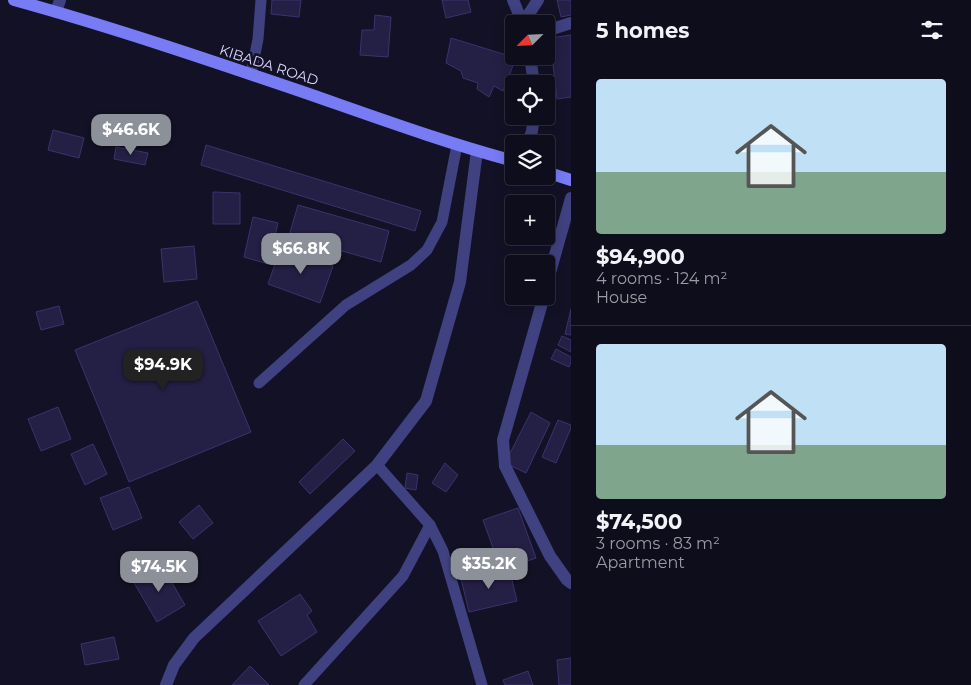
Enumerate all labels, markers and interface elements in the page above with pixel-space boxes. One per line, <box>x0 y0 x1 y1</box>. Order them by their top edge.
north arrow <box>505 15 555 65</box>
map controls <box>505 15 555 305</box>
icon: filters <box>918 16 946 44</box>
text: 5 homes <box>596 18 689 43</box>
street label: KIBADA ROAD <box>217 40 321 90</box>
button: locate <box>505 75 555 125</box>
icon: home <box>726 111 816 201</box>
pin: $46.6K <box>90 114 172 156</box>
text: $46.6K <box>102 120 160 139</box>
button: layers <box>505 135 555 185</box>
button: + <box>505 195 555 245</box>
pin: $66.8K <box>260 232 342 275</box>
text: $66.8K <box>272 239 330 258</box>
text: $94,900 <box>596 244 685 269</box>
button: − <box>505 255 555 305</box>
text: 4 rooms · 124 m² <box>596 269 727 288</box>
text: House <box>596 288 647 307</box>
pin: $94.9K <box>122 348 204 391</box>
text: $94.9K <box>134 355 192 374</box>
icon: home <box>726 377 816 467</box>
text: $74,500 <box>596 509 682 534</box>
text: 3 rooms · 83 m² <box>596 534 720 553</box>
pin: $35.2K <box>448 548 530 590</box>
pin: $74.5K <box>118 550 200 593</box>
text: Apartment <box>596 553 685 572</box>
text: $35.2K <box>462 554 516 573</box>
text: $74.5K <box>131 557 187 576</box>

